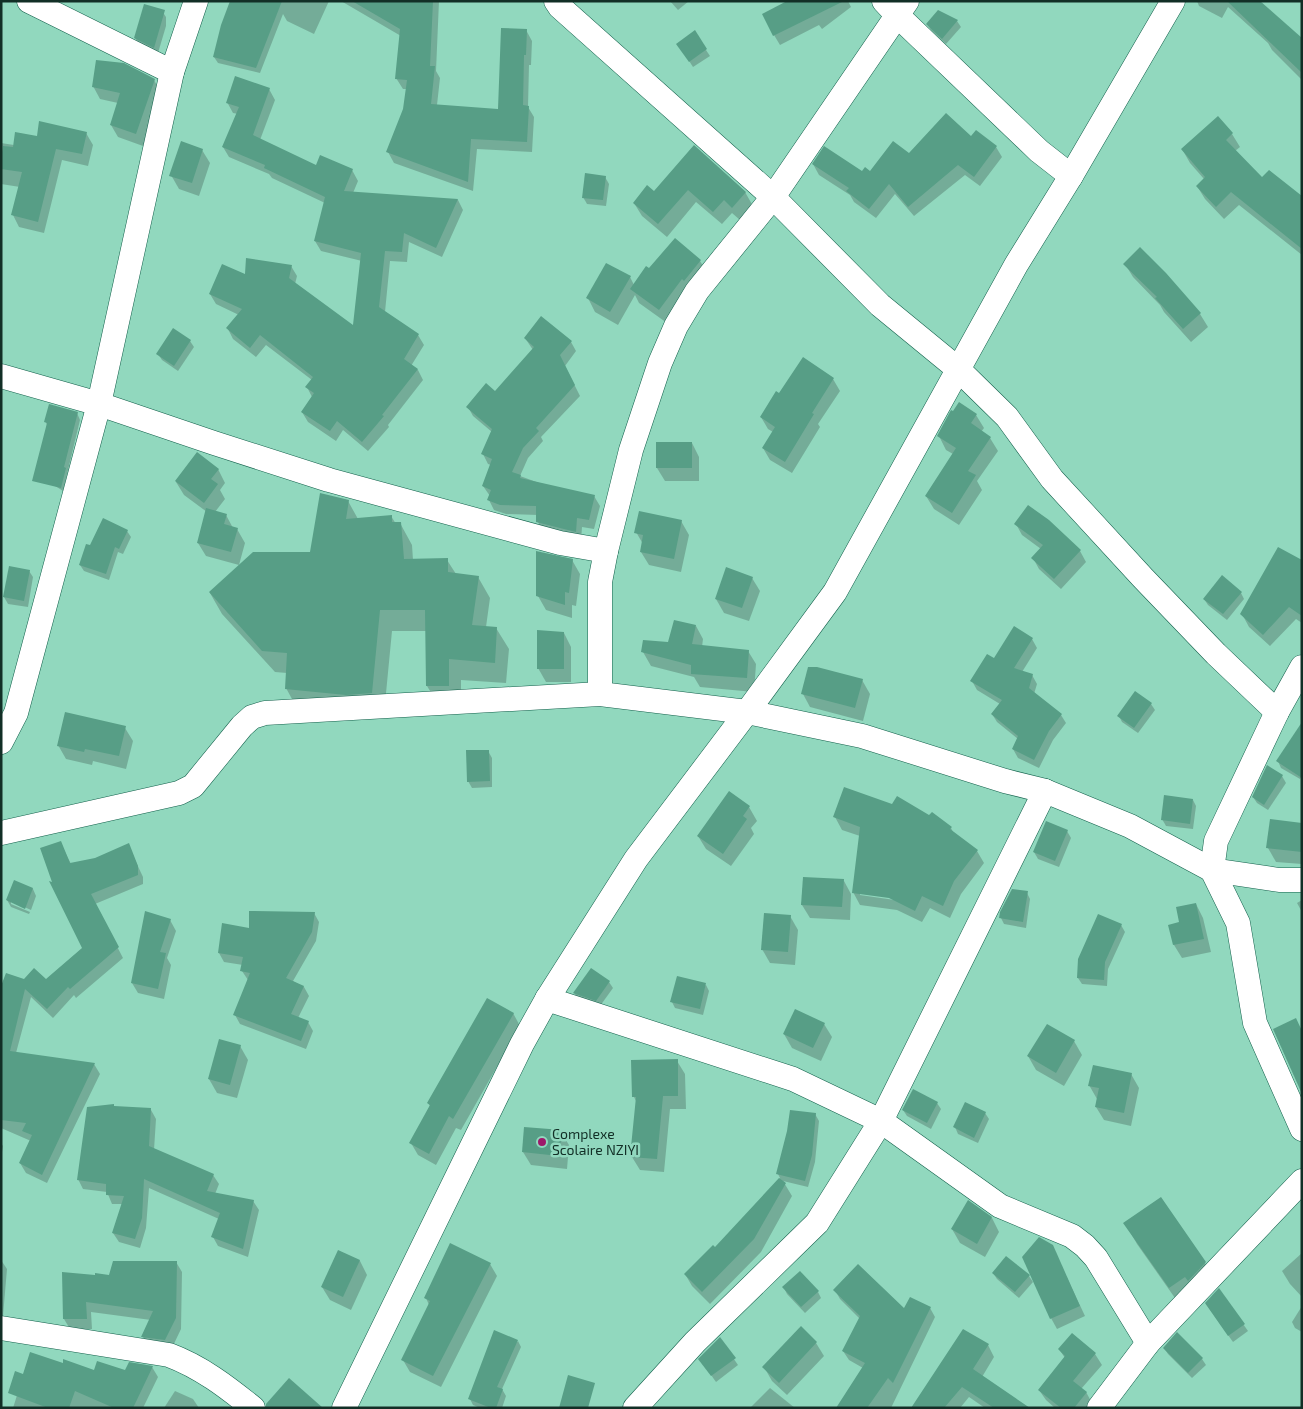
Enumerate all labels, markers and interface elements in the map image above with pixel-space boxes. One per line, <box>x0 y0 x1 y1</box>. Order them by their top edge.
place label: Complexe Scolaire NZIYI <box>552 1125 639 1158</box>
marker: Complexe Scolaire NZIYI <box>536 1136 548 1148</box>

